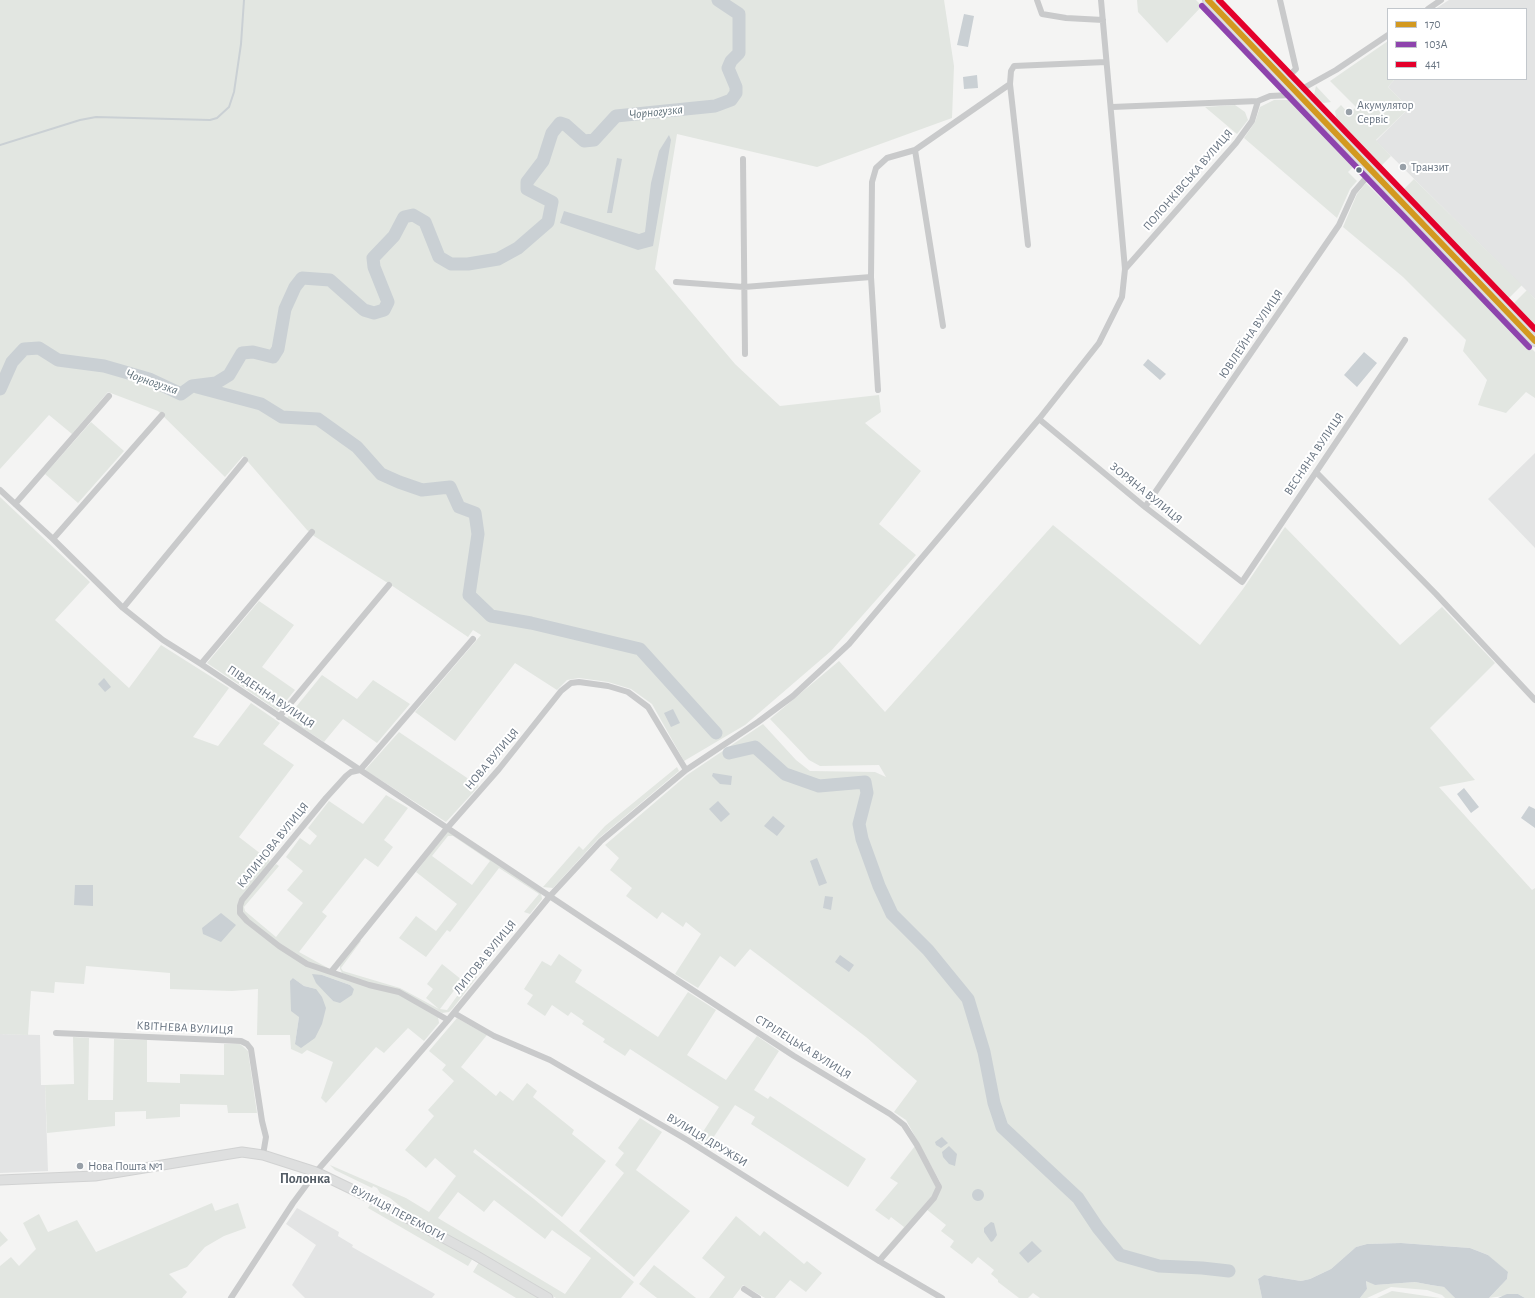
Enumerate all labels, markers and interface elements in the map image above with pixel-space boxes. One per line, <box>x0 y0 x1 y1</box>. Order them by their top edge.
legend <box>1387 8 1527 80</box>
text: 170 <box>1425 18 1440 30</box>
text: 103А <box>1425 38 1447 50</box>
text: 441 <box>1425 58 1441 70</box>
place label: Акумулятор Сервіс <box>1357 98 1414 126</box>
water label: Чорногузка <box>628 101 684 123</box>
marker: Акумулятор Сервіс <box>1344 107 1354 117</box>
street label: ПОЛОНКІВСЬКА ВУЛИЦЯ <box>1140 126 1236 234</box>
place label: Транзит <box>1411 160 1449 174</box>
marker: Транзит <box>1398 162 1408 172</box>
unlabelled marker <box>1354 165 1364 175</box>
street label: ЮВІЛЕЙНА ВУЛИЦЯ <box>1216 287 1286 381</box>
water label: Чорногузка <box>124 366 180 398</box>
street label: ВЕСНЯНА ВУЛИЦЯ <box>1281 410 1347 498</box>
street label: ЗОРЯНА ВУЛИЦЯ <box>1107 459 1185 527</box>
street label: ПІВДЕННА ВУЛИЦЯ <box>225 662 317 732</box>
street label: НОВА ВУЛИЦЯ <box>462 725 522 793</box>
street label: КАЛИНОВА ВУЛИЦЯ <box>234 799 312 891</box>
street label: ЛИПОВА ВУЛИЦЯ <box>451 917 519 997</box>
street label: СТРІЛЕЦЬКА ВУЛИЦЯ <box>752 1012 854 1082</box>
street label: КВІТНЕВА ВУЛИЦЯ <box>136 1018 234 1038</box>
street label: ВУЛИЦЯ ДРУЖБИ <box>664 1110 750 1170</box>
place label: Нова Пошта №1 <box>88 1159 163 1173</box>
marker: Нова Пошта №1 <box>75 1161 85 1171</box>
district label: Полонка <box>280 1171 330 1187</box>
street label: ВУЛИЦЯ ПЕРЕМОГИ <box>348 1182 448 1244</box>

